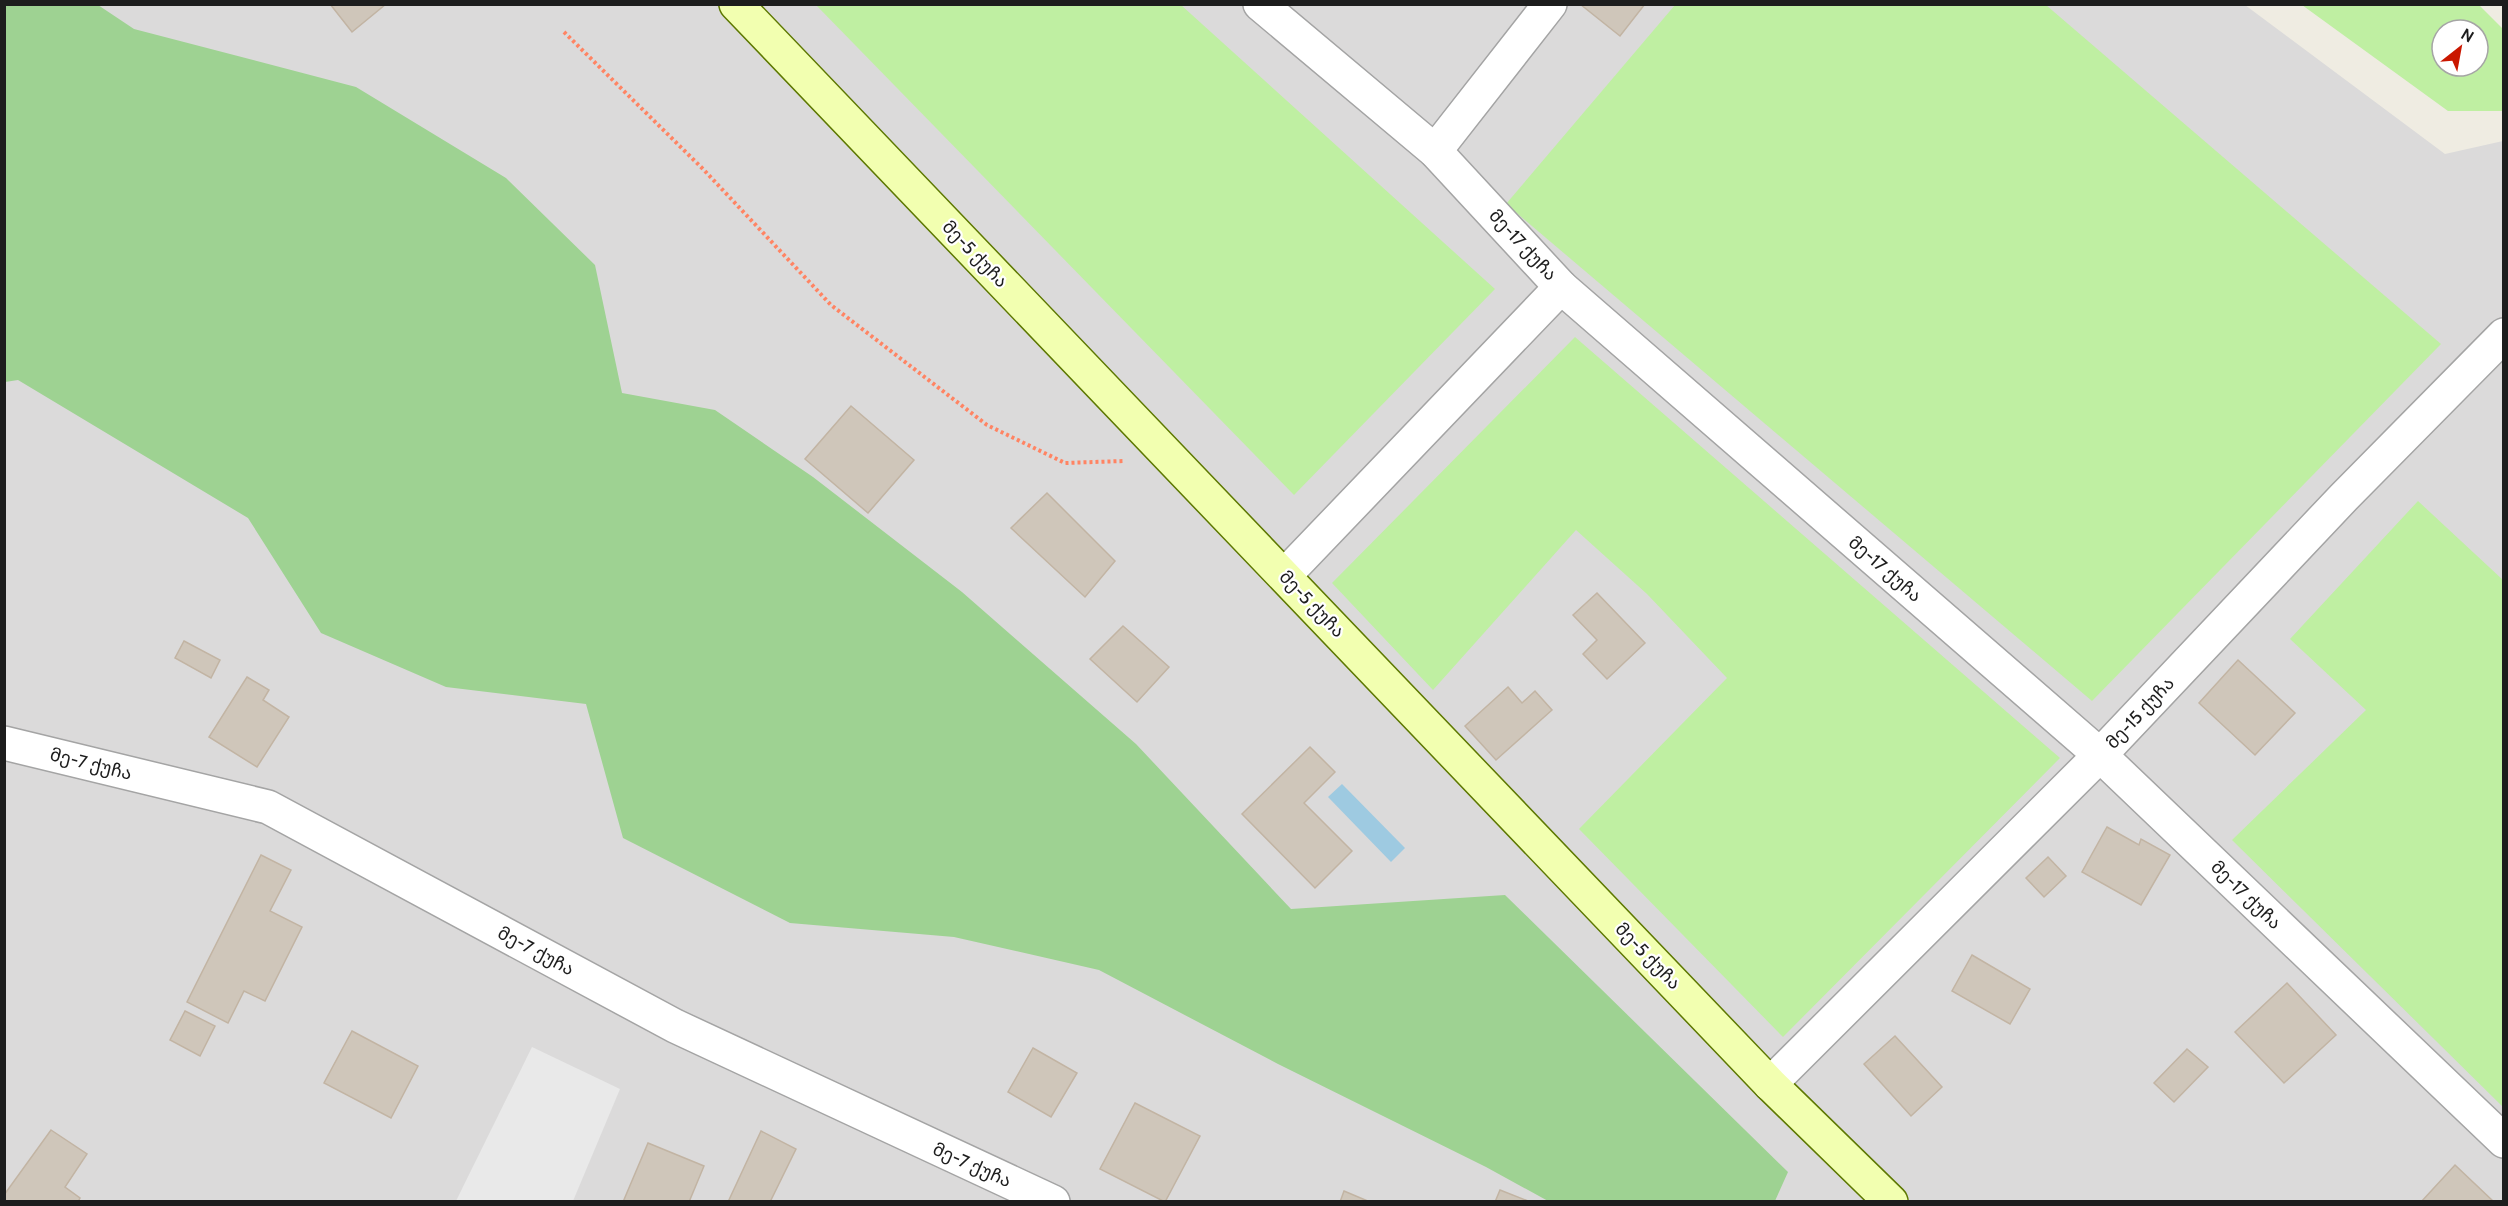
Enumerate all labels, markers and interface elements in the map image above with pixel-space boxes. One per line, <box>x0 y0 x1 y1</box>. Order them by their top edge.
north arrow <box>2430 18 2490 78</box>
text: N <box>2458 25 2477 47</box>
street label: მე-17 ქუჩა <box>1484 205 1562 285</box>
street label: მე-5 ქუჩა <box>938 216 1012 292</box>
street label: მე-17 ქუჩა <box>1844 531 1926 607</box>
street label: მე-5 ქუჩა <box>1275 566 1349 642</box>
street label: მე-15 ქუჩა <box>2101 673 2179 753</box>
street label: მე-7 ქუჩა <box>48 743 134 785</box>
street label: მე-17 ქუჩა <box>2206 856 2286 934</box>
street label: მე-5 ქუჩა <box>1611 918 1685 994</box>
street label: მე-7 ქუჩა <box>494 922 578 980</box>
street label: მე-7 ქუჩა <box>929 1138 1015 1192</box>

